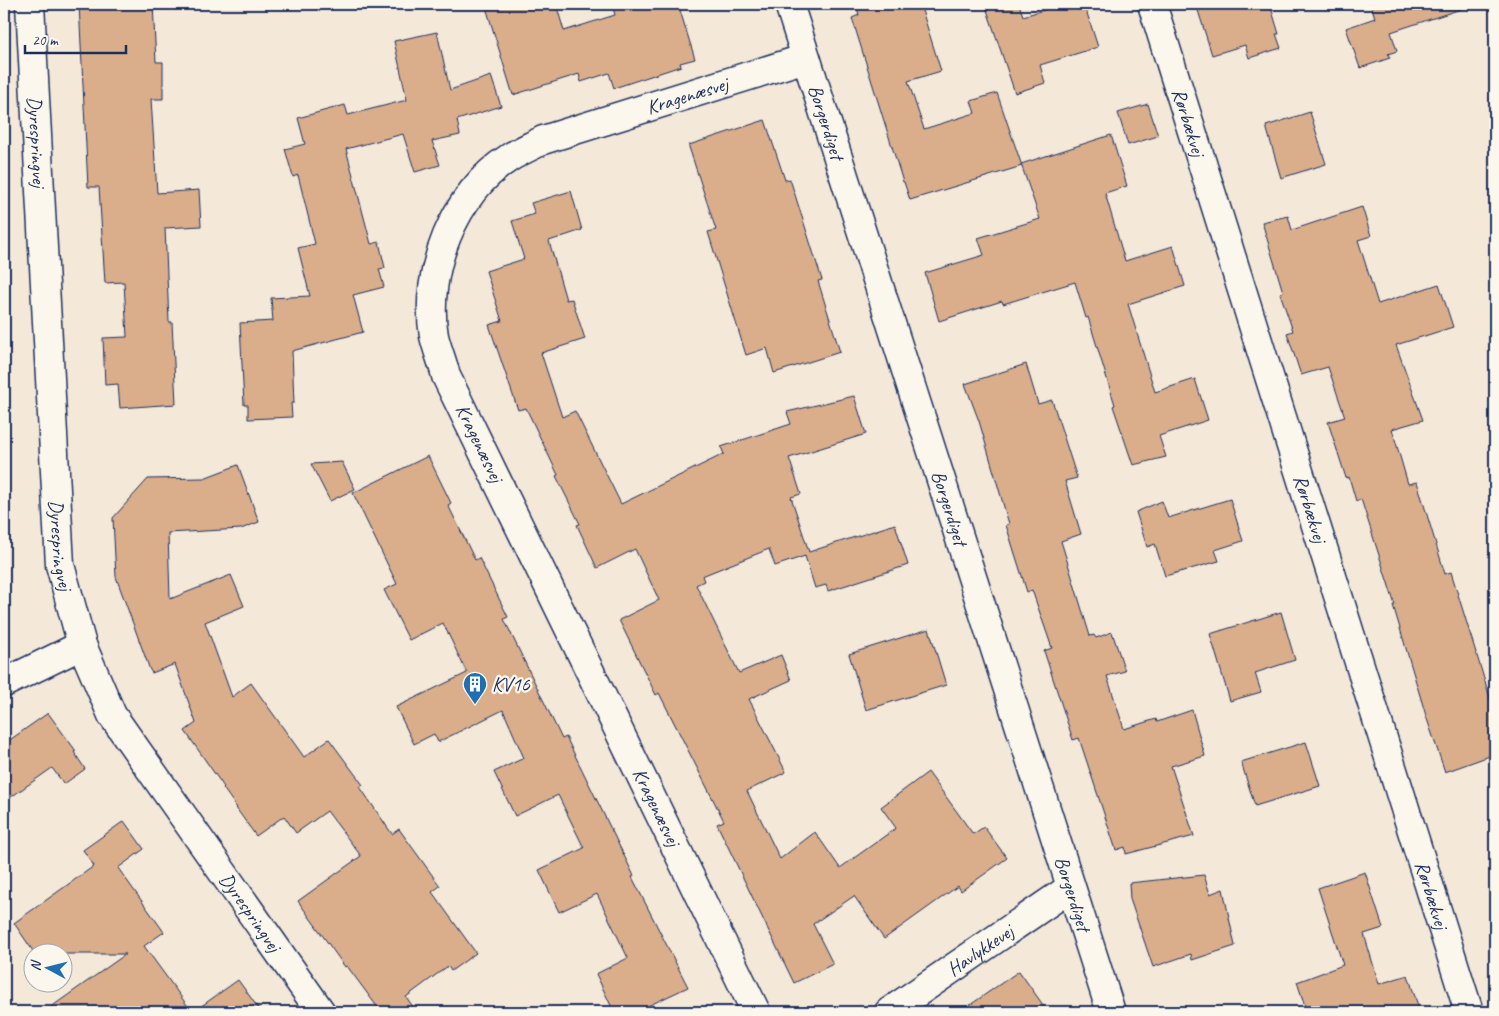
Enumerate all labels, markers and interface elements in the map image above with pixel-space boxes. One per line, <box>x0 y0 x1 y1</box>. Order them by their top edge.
scale bar <box>25 22 126 54</box>
text: 20 m <box>32 31 59 50</box>
street label: Kragenæsvej <box>643 71 733 120</box>
street label: Borgerdiget <box>803 82 851 166</box>
street label: Rørbækvej <box>1166 85 1212 161</box>
street label: Dyrespringvej <box>22 96 52 190</box>
street label: Kragenæsvej <box>450 400 510 488</box>
street label: Borgerdiget <box>926 467 974 552</box>
street label: Rørbækvej <box>1288 472 1333 548</box>
street label: Dyrespringvej <box>44 499 79 595</box>
building icon: KV16 <box>462 671 488 705</box>
place label: KV16 <box>492 672 531 697</box>
street label: Kragenæsvej <box>627 764 687 852</box>
street label: Borgerdiget <box>1049 853 1097 938</box>
street label: Rørbækvej <box>1409 858 1455 934</box>
street label: Dyrespringvej <box>214 868 288 958</box>
street label: Havlykkevej <box>942 918 1020 982</box>
north arrow <box>22 944 72 994</box>
text: N <box>27 959 45 972</box>

